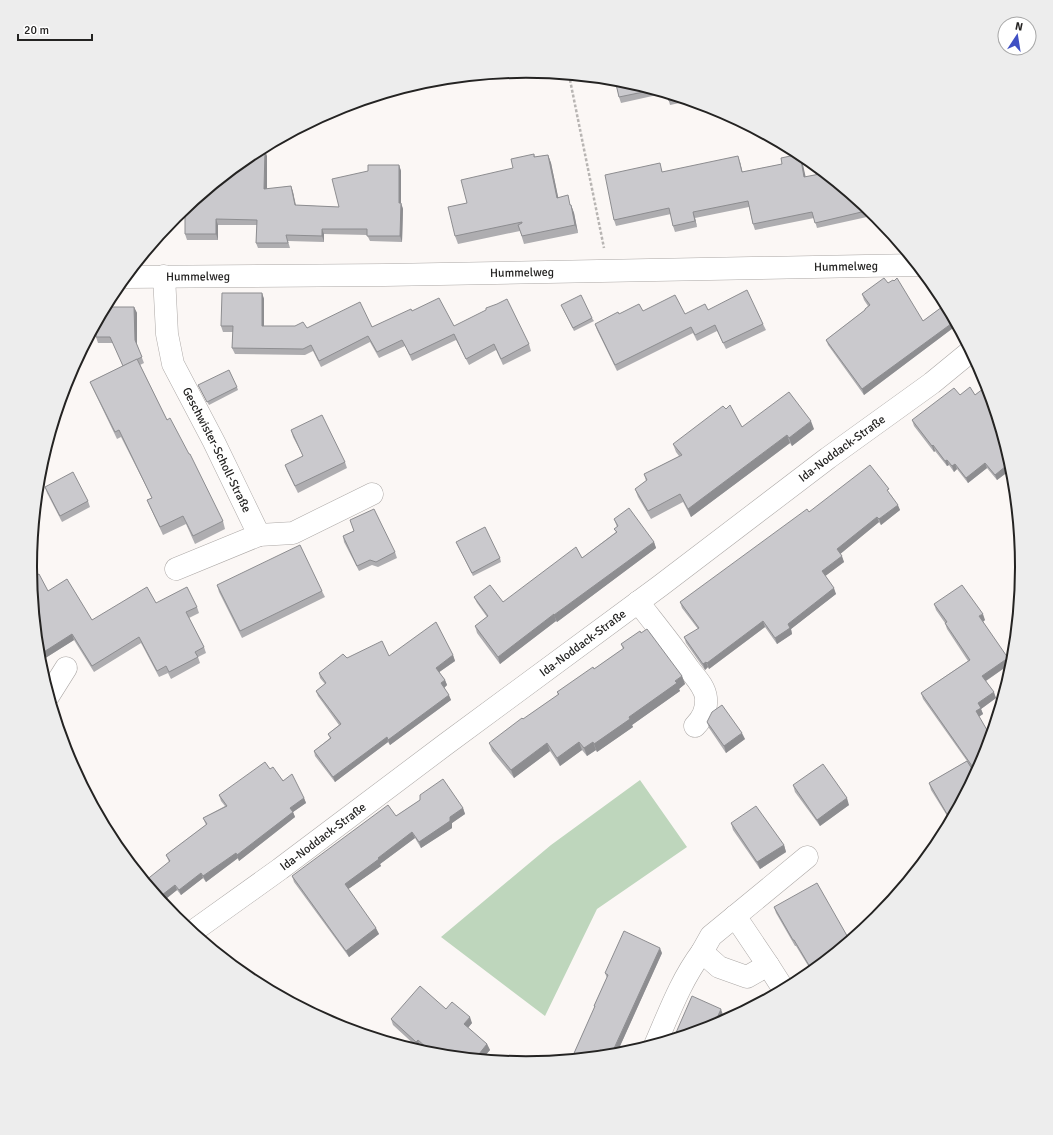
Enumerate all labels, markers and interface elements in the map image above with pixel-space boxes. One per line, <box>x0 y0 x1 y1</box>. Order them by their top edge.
scale bar <box>18 16 92 42</box>
north arrow <box>997 16 1037 56</box>
text: N <box>1014 20 1024 34</box>
text: 20 m <box>24 23 49 38</box>
street label: Hummelweg <box>814 258 878 274</box>
street label: Hummelweg <box>490 264 554 281</box>
street label: Hummelweg <box>166 269 230 284</box>
street label: Geschwister-Scholl-Straße <box>179 385 254 515</box>
street label: Ida-Noddack-Straße <box>795 412 888 485</box>
street label: Ida-Noddack-Straße <box>536 606 629 680</box>
street label: Ida-Noddack-Straße <box>277 799 369 874</box>

